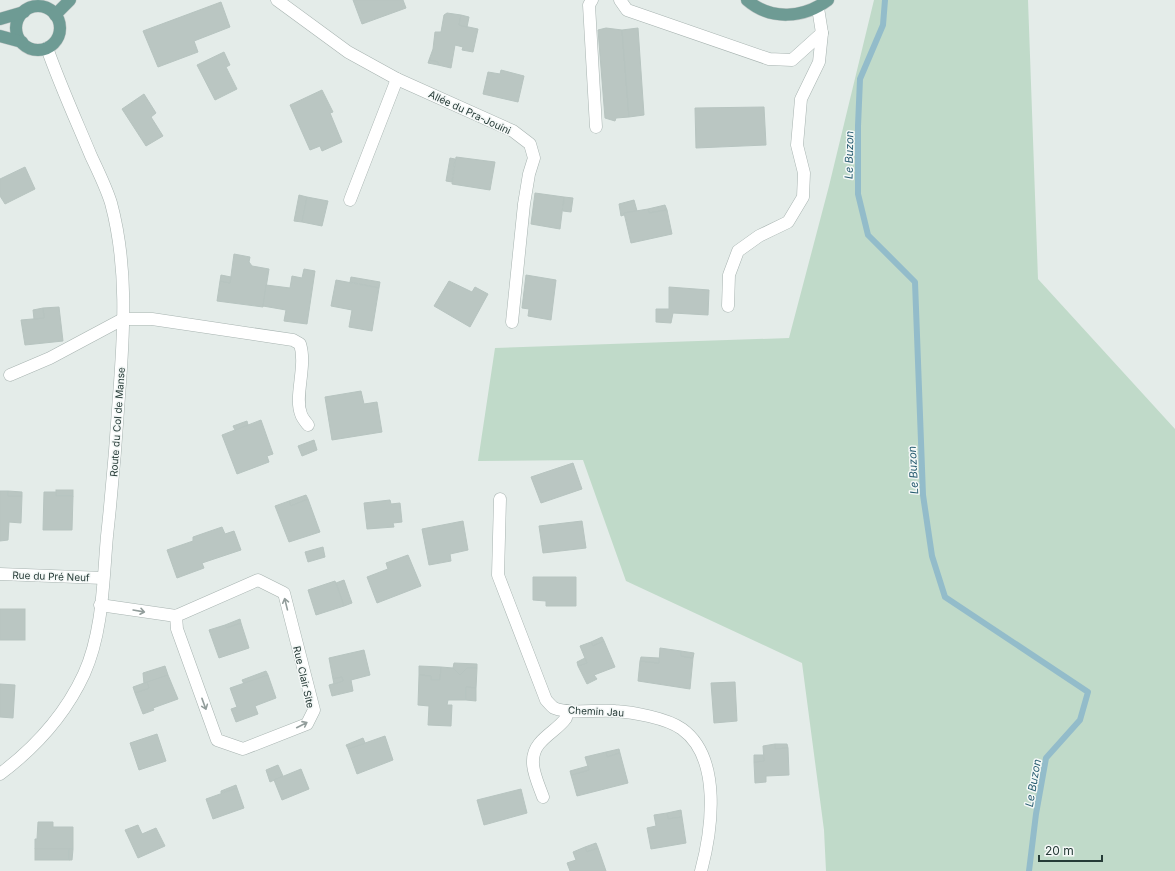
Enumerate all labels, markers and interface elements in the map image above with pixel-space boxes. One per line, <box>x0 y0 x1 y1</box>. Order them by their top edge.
street label: Allée du Pra-Jouini <box>427 88 513 136</box>
water label: Le Buzon <box>842 130 856 179</box>
street label: Route du Col de Manse <box>107 367 127 477</box>
water label: Le Buzon <box>905 445 921 495</box>
street label: Rue du Pré Neuf <box>12 569 90 583</box>
one-way arrow <box>282 598 290 611</box>
one-way arrow <box>132 607 145 615</box>
street label: Rue Clair Site <box>291 645 317 709</box>
one-way arrow <box>200 698 208 710</box>
street label: Chemin Jau <box>568 704 624 718</box>
one-way arrow <box>296 721 308 728</box>
water label: Le Buzon <box>1022 757 1044 808</box>
scale bar <box>1039 837 1102 863</box>
text: 20 m <box>1045 843 1074 858</box>

